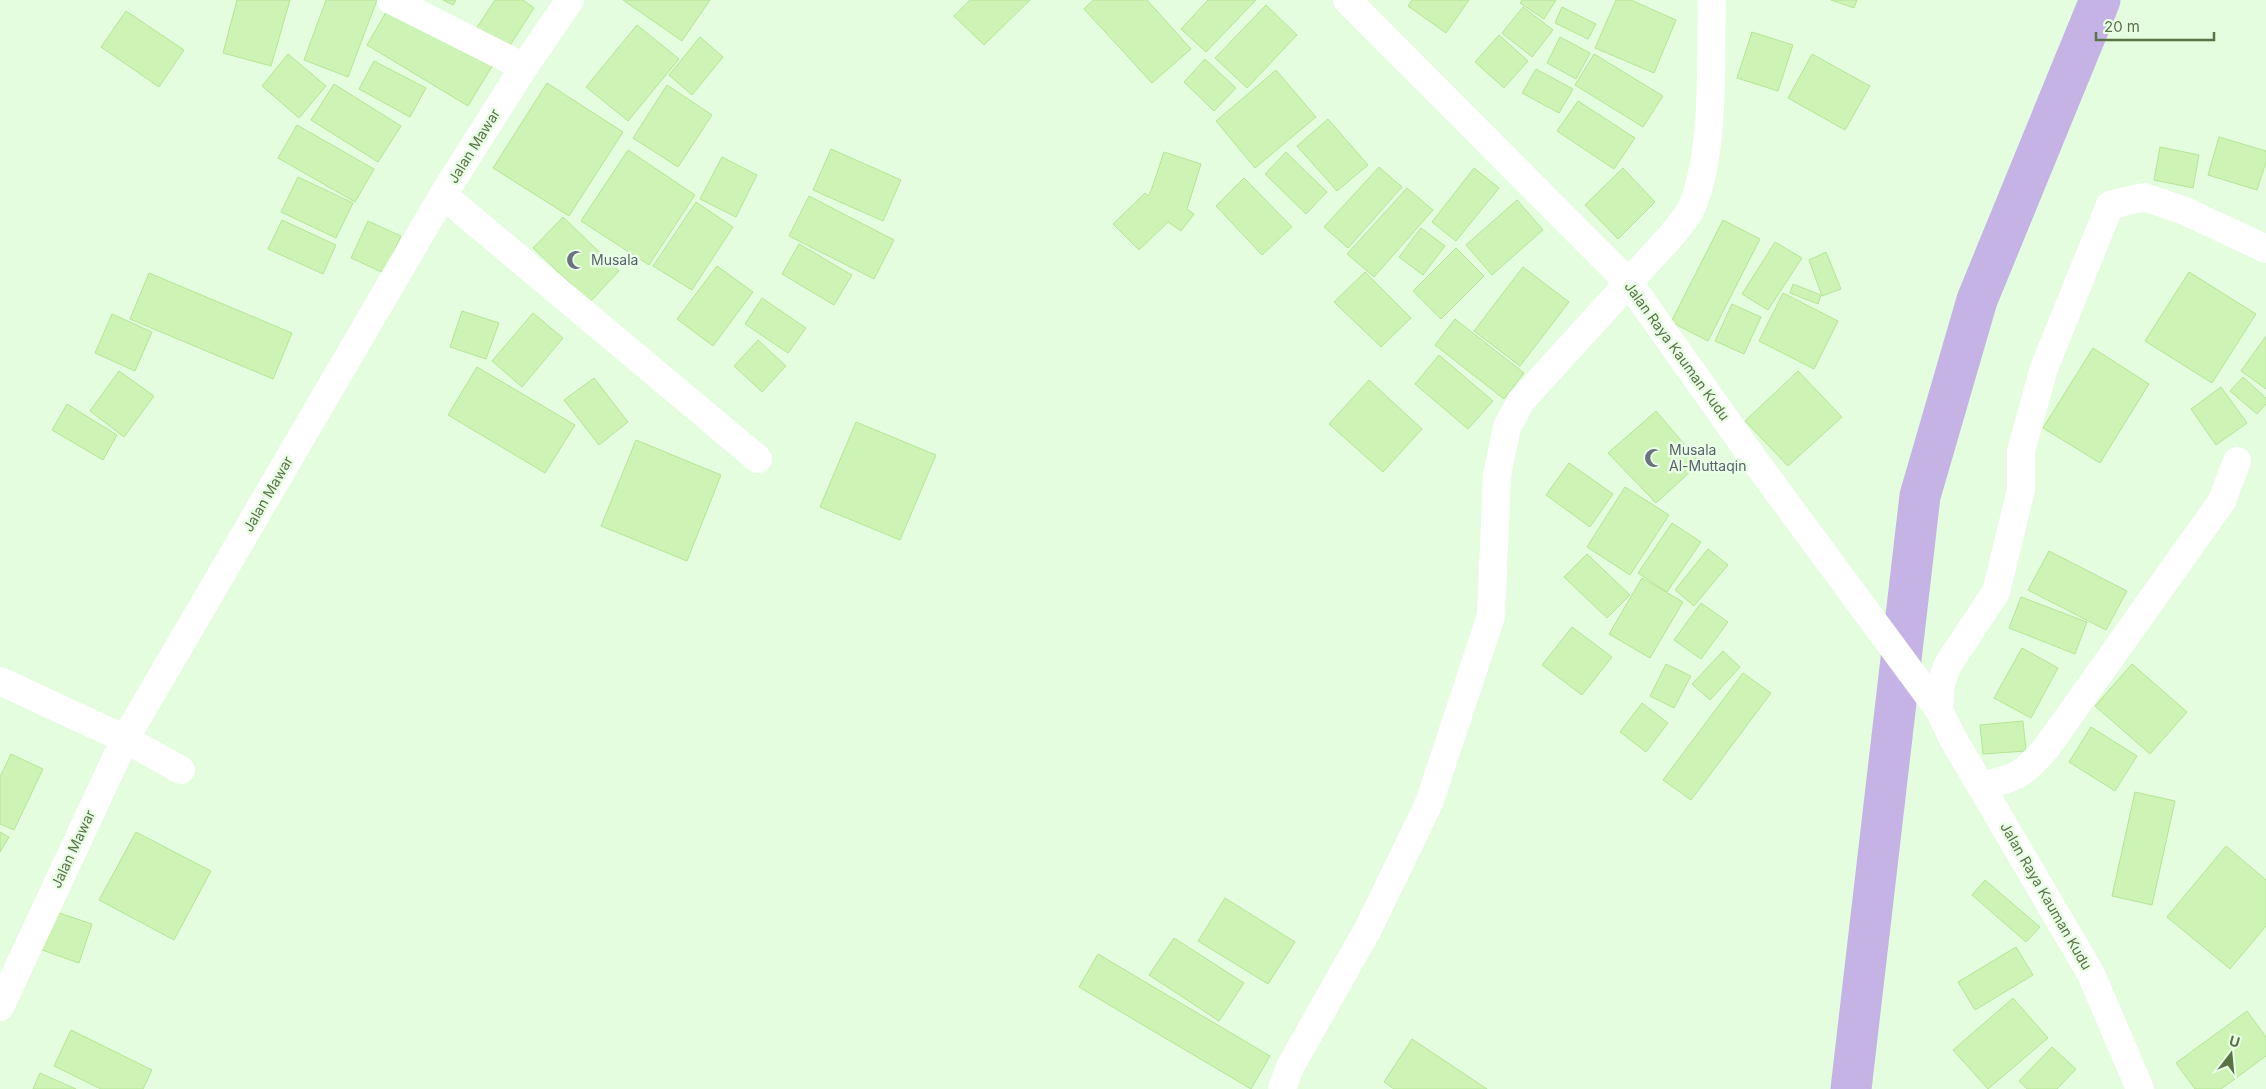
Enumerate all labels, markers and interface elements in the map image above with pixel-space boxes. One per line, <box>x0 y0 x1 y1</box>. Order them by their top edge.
scale bar <box>2096 10 2214 42</box>
text: 20 m <box>2104 17 2140 36</box>
street label: Jalan Mawar <box>444 105 503 186</box>
mosque icon: Musala <box>565 249 587 271</box>
place label: Musala <box>591 251 638 268</box>
street label: Jalan Raya Kauman Kudu <box>1621 278 1733 423</box>
place label: Musala Al-Muttaqin <box>1669 441 1746 474</box>
mosque icon: Musala Al-Muttaqin <box>1643 447 1665 469</box>
street label: Jalan Mawar <box>239 453 296 535</box>
street label: Jalan Mawar <box>47 807 98 891</box>
street label: Jalan Raya Kauman Kudu <box>1997 819 2096 973</box>
north arrow <box>2206 1029 2256 1079</box>
text: U <box>2227 1031 2242 1051</box>

